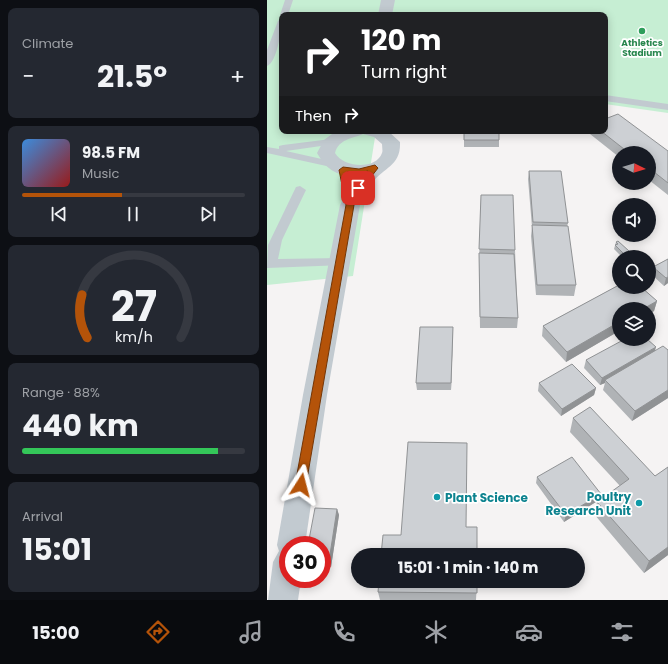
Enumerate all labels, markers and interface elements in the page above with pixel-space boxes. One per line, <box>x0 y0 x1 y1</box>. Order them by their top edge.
text: 120 m <box>361 21 441 60</box>
marker: Athletics Stadium <box>637 26 647 36</box>
icon: right <box>295 28 347 80</box>
text: Climate <box>22 34 73 53</box>
place label: Athletics Stadium <box>621 37 663 59</box>
text: 21.5° <box>97 55 167 98</box>
text: Turn right <box>361 59 447 84</box>
text: − <box>22 61 34 92</box>
text: + <box>230 61 245 92</box>
icon: right <box>340 104 362 126</box>
text: Then <box>295 105 332 126</box>
text: 98.5 FM <box>82 142 140 163</box>
north arrow <box>612 146 656 190</box>
map controls <box>612 146 656 346</box>
text: Music <box>82 164 119 183</box>
pin <box>341 171 375 205</box>
icon: arrive <box>347 177 369 199</box>
button: sound <box>612 198 656 242</box>
icon: previous <box>48 203 70 225</box>
icon: pause <box>122 203 144 225</box>
icon: next <box>197 203 219 225</box>
button: search <box>612 250 656 294</box>
text: 27 <box>110 277 157 336</box>
button: layers <box>612 302 656 346</box>
text: km/h <box>114 327 153 347</box>
text: Range · 88% <box>22 383 100 402</box>
text: 440 km <box>22 404 139 447</box>
position arrow <box>280 464 322 506</box>
place label: Poultry Research Unit <box>546 488 631 519</box>
place label: Plant Science <box>445 489 529 506</box>
marker: Plant Science <box>432 492 442 502</box>
marker: Poultry Research Unit <box>634 498 644 508</box>
text: Arrival <box>22 507 63 526</box>
text: 15:01 <box>22 528 92 571</box>
speed limit sign: 30 <box>279 536 331 588</box>
text: 15:01 · 1 min · 140 m <box>398 557 538 578</box>
icon: directions <box>144 618 172 646</box>
icon: music <box>237 618 265 646</box>
icon: phone <box>330 618 358 646</box>
icon: climate <box>422 618 450 646</box>
icon: car <box>515 618 543 646</box>
icon: filters <box>608 618 636 646</box>
text: 15:00 <box>32 620 79 645</box>

